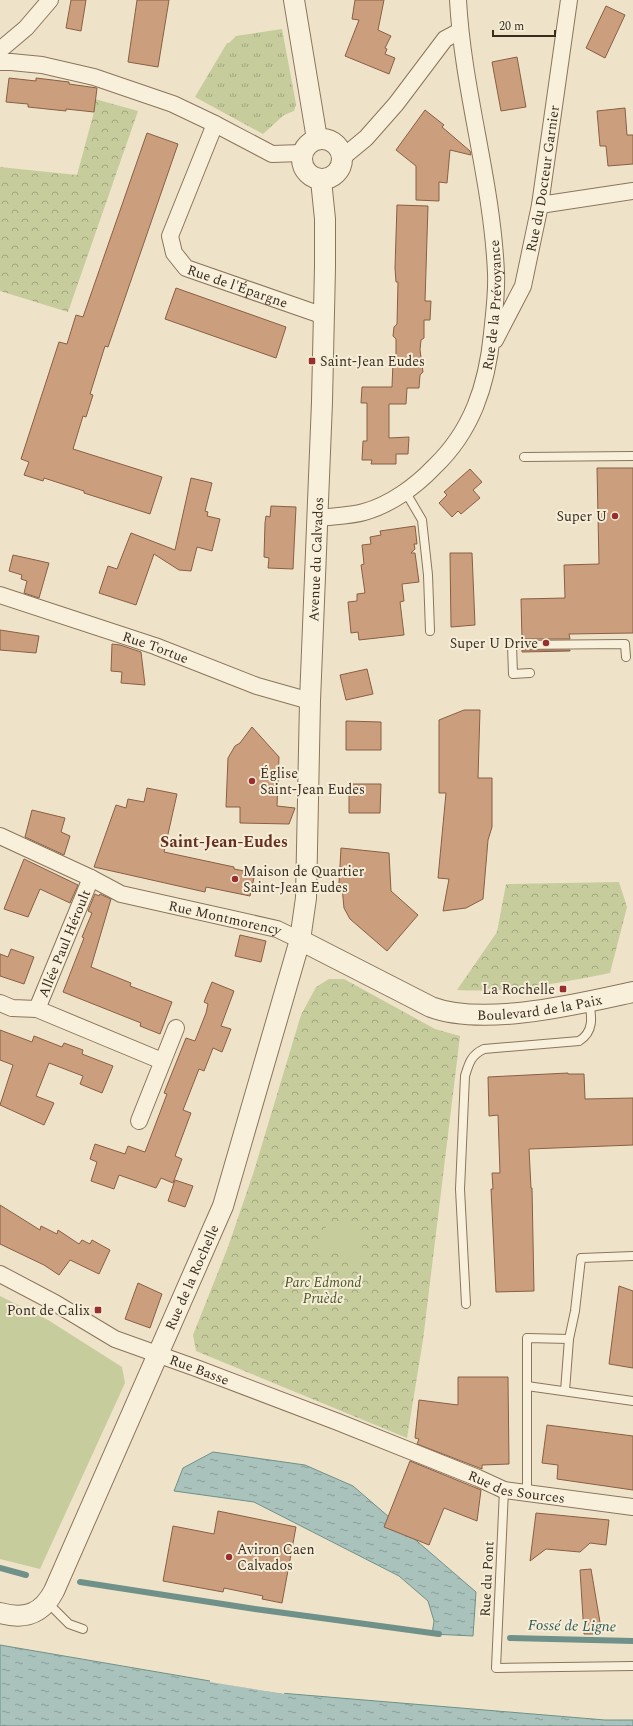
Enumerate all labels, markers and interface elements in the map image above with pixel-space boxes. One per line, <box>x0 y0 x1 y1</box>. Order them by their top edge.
scale bar <box>493 12 555 38</box>
text: 20 m <box>499 17 524 36</box>
street label: Rue du Docteur Garnier <box>520 103 565 254</box>
street label: Rue de la Prévoyance <box>476 239 507 372</box>
street label: Rue de l'Épargne <box>184 259 291 313</box>
place label: Saint-Jean Eudes <box>320 351 425 372</box>
marker: Saint-Jean Eudes <box>307 356 317 366</box>
street label: Avenue du Calvados <box>303 496 329 622</box>
place label: Super U <box>557 506 607 527</box>
marker: Super U <box>610 511 620 521</box>
street label: Rue Tortue <box>120 626 192 669</box>
place label: Super U Drive <box>450 633 538 654</box>
marker: Super U Drive <box>541 638 551 648</box>
place label: Église Saint-Jean Eudes <box>260 763 365 800</box>
marker: Église Saint-Jean Eudes <box>247 776 257 786</box>
district label: Saint-Jean-Eudes <box>160 830 288 854</box>
place label: Maison de Quartier Saint-Jean Eudes <box>243 861 365 898</box>
marker: Maison de Quartier Saint-Jean Eudes <box>230 874 240 884</box>
street label: Allée Paul Héroult <box>32 886 96 1000</box>
street label: Rue Montmorency <box>167 895 287 941</box>
place label: La Rochelle <box>482 979 555 1000</box>
marker: La Rochelle <box>558 984 568 994</box>
street label: Boulevard de la Paix <box>477 989 604 1025</box>
street label: Rue de la Rochelle <box>159 1221 224 1334</box>
park label: Parc Edmond Pruède <box>284 1272 362 1309</box>
place label: Pont de Calix <box>7 1300 90 1321</box>
marker: Pont de Calix <box>93 1305 103 1315</box>
street label: Rue Basse <box>167 1349 233 1390</box>
street label: Rue des Sources <box>465 1465 566 1508</box>
place label: Aviron Caen Calvados <box>237 1539 315 1576</box>
street label: Rue du Pont <box>475 1541 499 1617</box>
marker: Aviron Caen Calvados <box>224 1552 234 1562</box>
water label: Fossé de Ligne <box>528 1614 617 1638</box>

